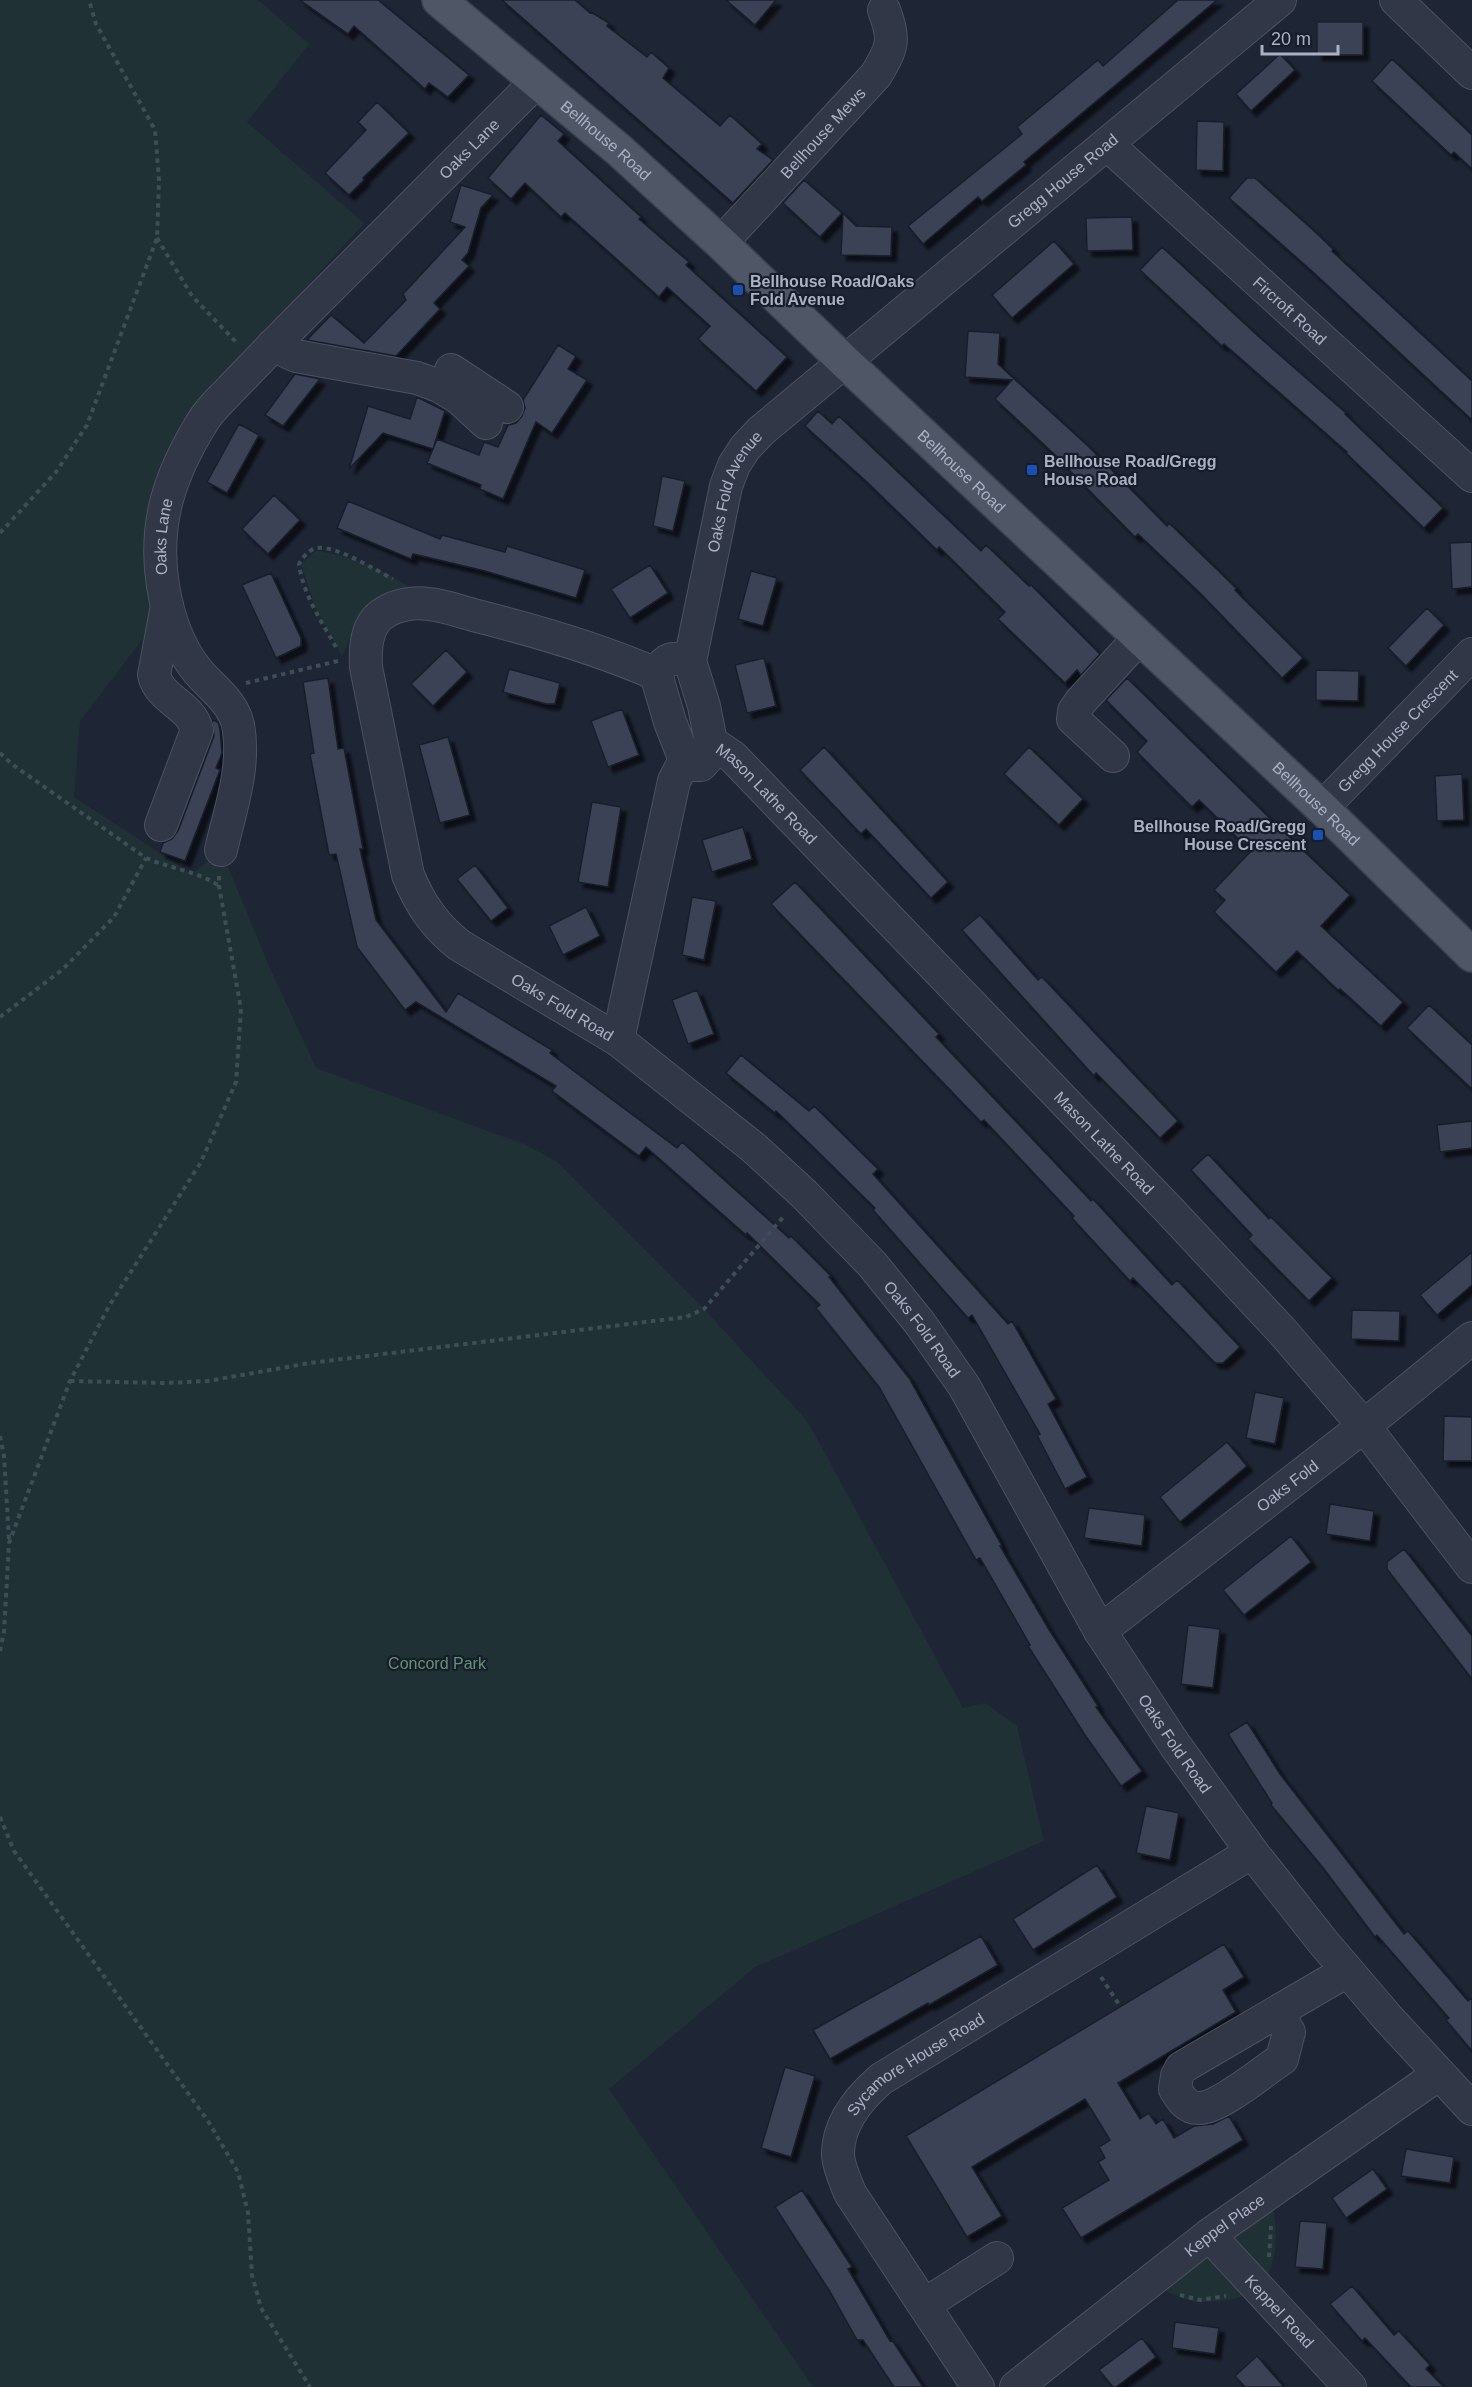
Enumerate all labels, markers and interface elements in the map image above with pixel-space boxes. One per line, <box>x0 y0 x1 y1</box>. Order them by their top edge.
scale bar <box>1262 18 1338 56</box>
text: 20 m <box>1271 29 1311 49</box>
street label: Bellhouse Mews <box>777 84 868 181</box>
street label: Bellhouse Road <box>558 97 654 183</box>
street label: Oaks Lane <box>436 115 502 182</box>
street label: Gregg House Road <box>1004 130 1121 231</box>
place label: Bellhouse Road/Oaks Fold Avenue <box>750 273 915 308</box>
street label: Fircroft Road <box>1250 273 1330 348</box>
marker: Bellhouse Road/Oaks Fold Avenue <box>731 283 745 297</box>
street label: Bellhouse Road <box>915 426 1009 516</box>
street label: Oaks Fold Avenue <box>704 427 765 554</box>
place label: Bellhouse Road/Gregg House Road <box>1044 453 1216 488</box>
marker: Bellhouse Road/Gregg House Road <box>1025 463 1039 477</box>
street label: Oaks Lane <box>152 496 175 576</box>
street label: Gregg House Crescent <box>1334 666 1461 795</box>
street label: Mason Lathe Road <box>713 740 820 847</box>
street label: Bellhouse Road <box>1270 758 1363 849</box>
place label: Bellhouse Road/Gregg House Crescent <box>1134 818 1307 853</box>
marker: Bellhouse Road/Gregg House Crescent <box>1311 828 1325 842</box>
street label: Oaks Fold Road <box>509 970 617 1044</box>
street label: Mason Lathe Road <box>1051 1088 1157 1197</box>
street label: Oaks Fold Road <box>881 1278 964 1380</box>
street label: Oaks Fold <box>1253 1457 1321 1515</box>
park label: Concord Park <box>388 1655 487 1672</box>
street label: Oaks Fold Road <box>1135 1691 1215 1796</box>
street label: Sycamore House Road <box>843 2010 987 2118</box>
street label: Keppel Place <box>1181 2190 1268 2260</box>
street label: Keppel Road <box>1242 2272 1317 2351</box>

